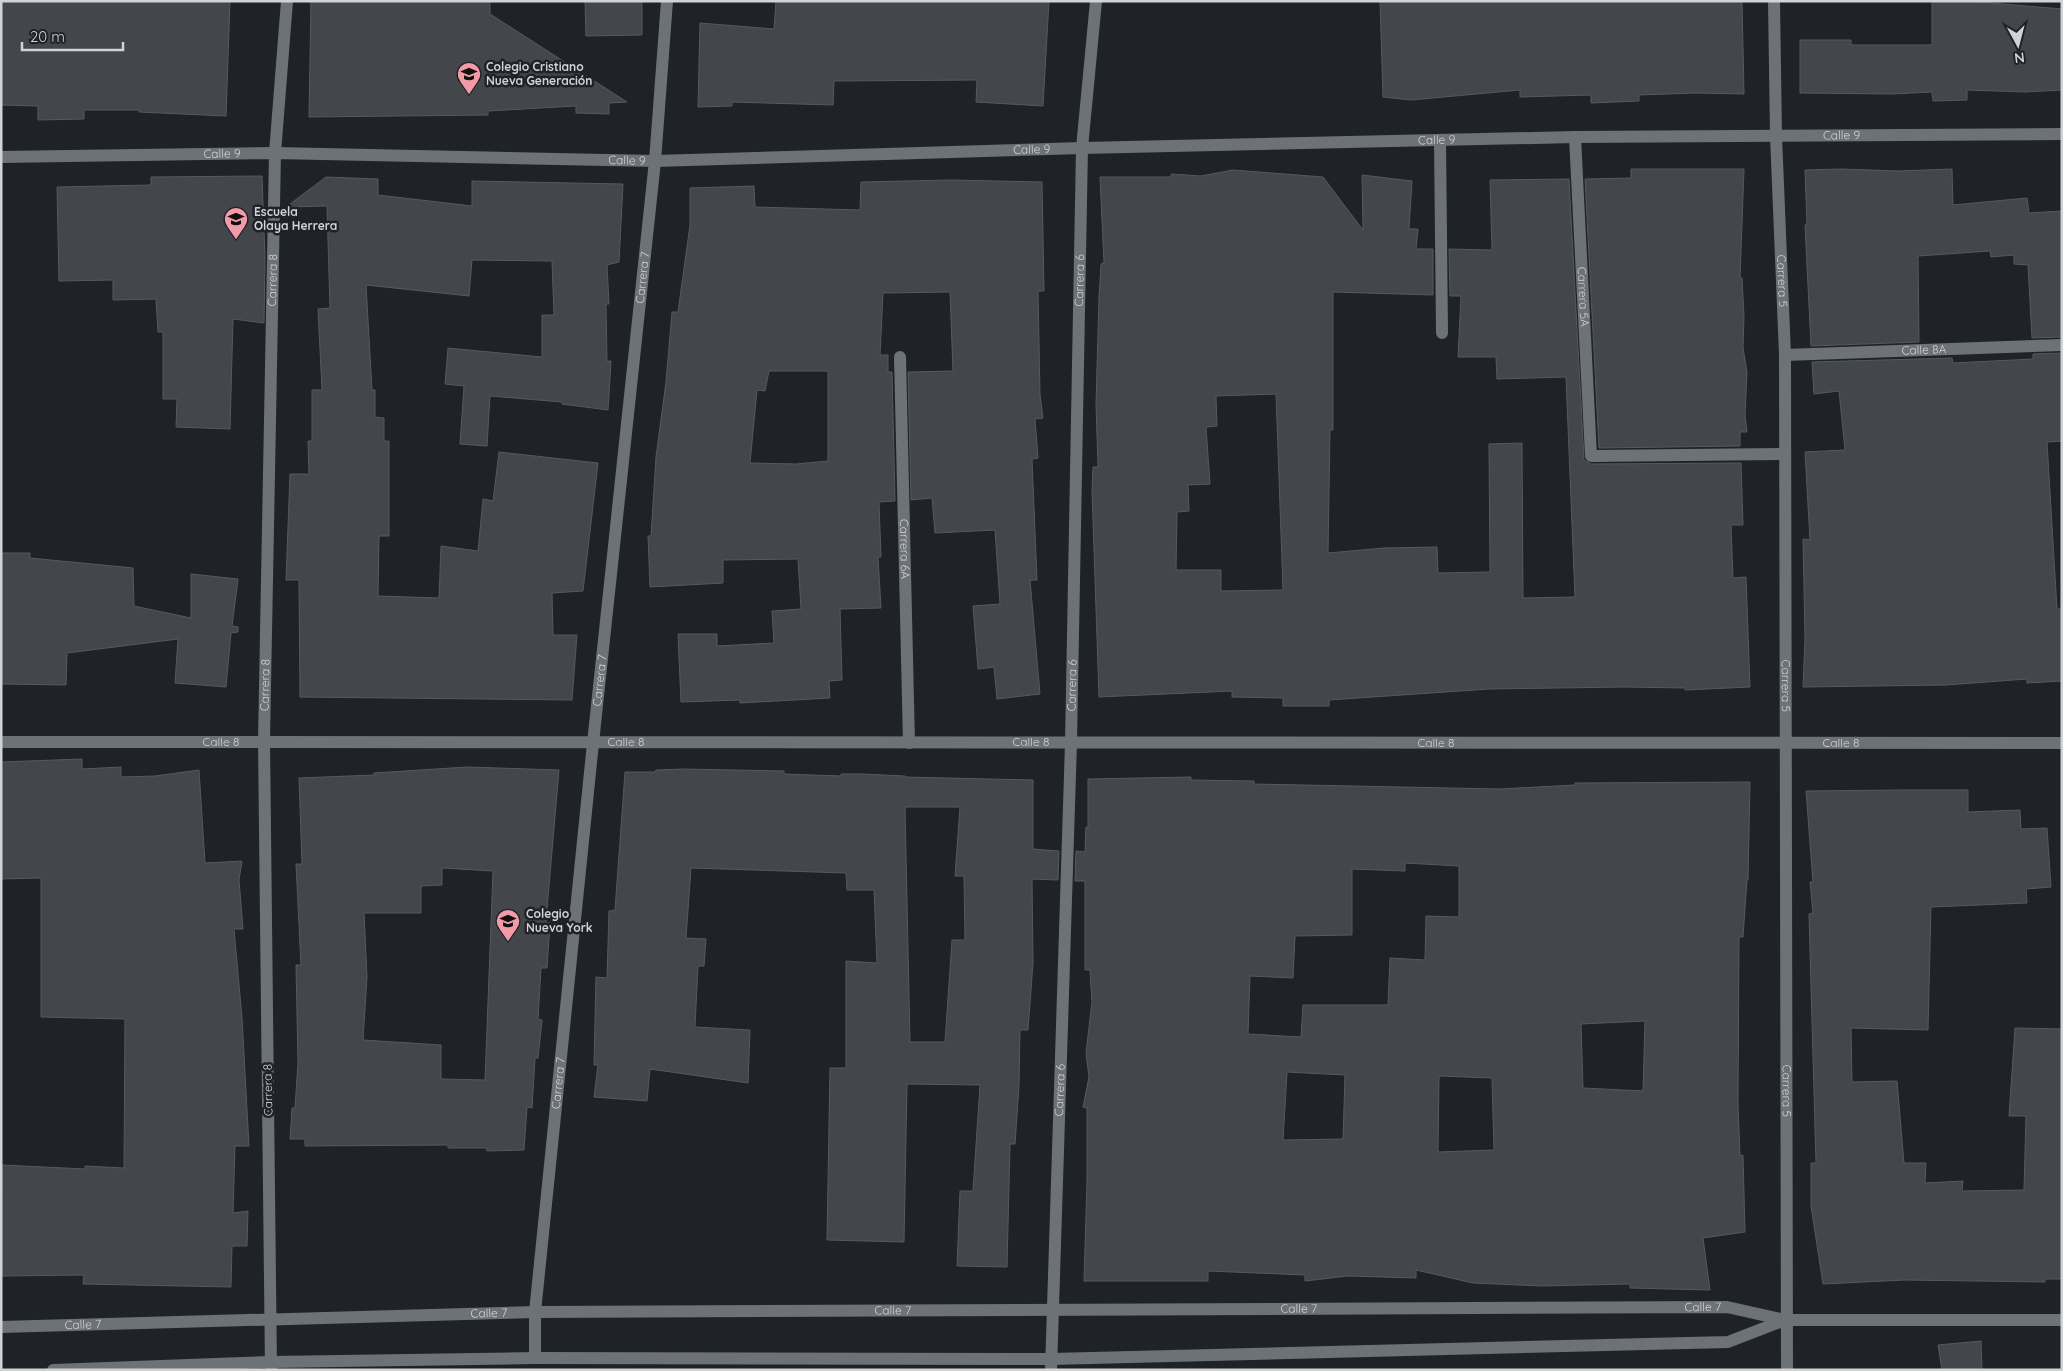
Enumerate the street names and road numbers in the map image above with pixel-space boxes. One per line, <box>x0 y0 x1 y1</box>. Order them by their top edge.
street label: Calle 9 <box>1823 127 1861 142</box>
street label: Calle 9 <box>1418 132 1456 148</box>
street label: Calle 9 <box>1013 141 1051 157</box>
street label: Calle 9 <box>203 145 241 161</box>
street label: Calle 9 <box>608 152 646 168</box>
street label: Carrera 7 <box>632 251 652 304</box>
street label: Carrera 8 <box>264 254 280 306</box>
street label: Carrera 6 <box>1071 254 1087 307</box>
street label: Carrera 5 <box>1774 254 1791 307</box>
street label: Carrera 5A <box>1575 266 1593 327</box>
street label: Calle 8A <box>1901 341 1947 358</box>
street label: Carrera 6A <box>897 519 913 579</box>
street label: Carrera 7 <box>589 654 609 707</box>
street label: Carrera 6 <box>1064 658 1080 712</box>
street label: Carrera 8 <box>257 659 273 711</box>
street label: Carrera 5 <box>1779 660 1794 712</box>
street label: Calle 8 <box>202 734 240 749</box>
street label: Calle 8 <box>607 734 645 749</box>
street label: Calle 8 <box>1012 734 1050 750</box>
street label: Calle 8 <box>1417 735 1455 750</box>
street label: Calle 8 <box>1822 735 1860 750</box>
street label: Carrera 7 <box>548 1056 568 1110</box>
street label: Carrera 6 <box>1051 1063 1068 1117</box>
street label: Carrera 8 <box>260 1064 275 1116</box>
street label: Carrera 5 <box>1779 1065 1795 1117</box>
street label: Calle 7 <box>1684 1299 1721 1314</box>
street label: Calle 7 <box>1280 1301 1317 1316</box>
street label: Calle 7 <box>874 1302 911 1318</box>
street label: Calle 7 <box>470 1305 507 1321</box>
street label: Calle 7 <box>64 1316 102 1332</box>

